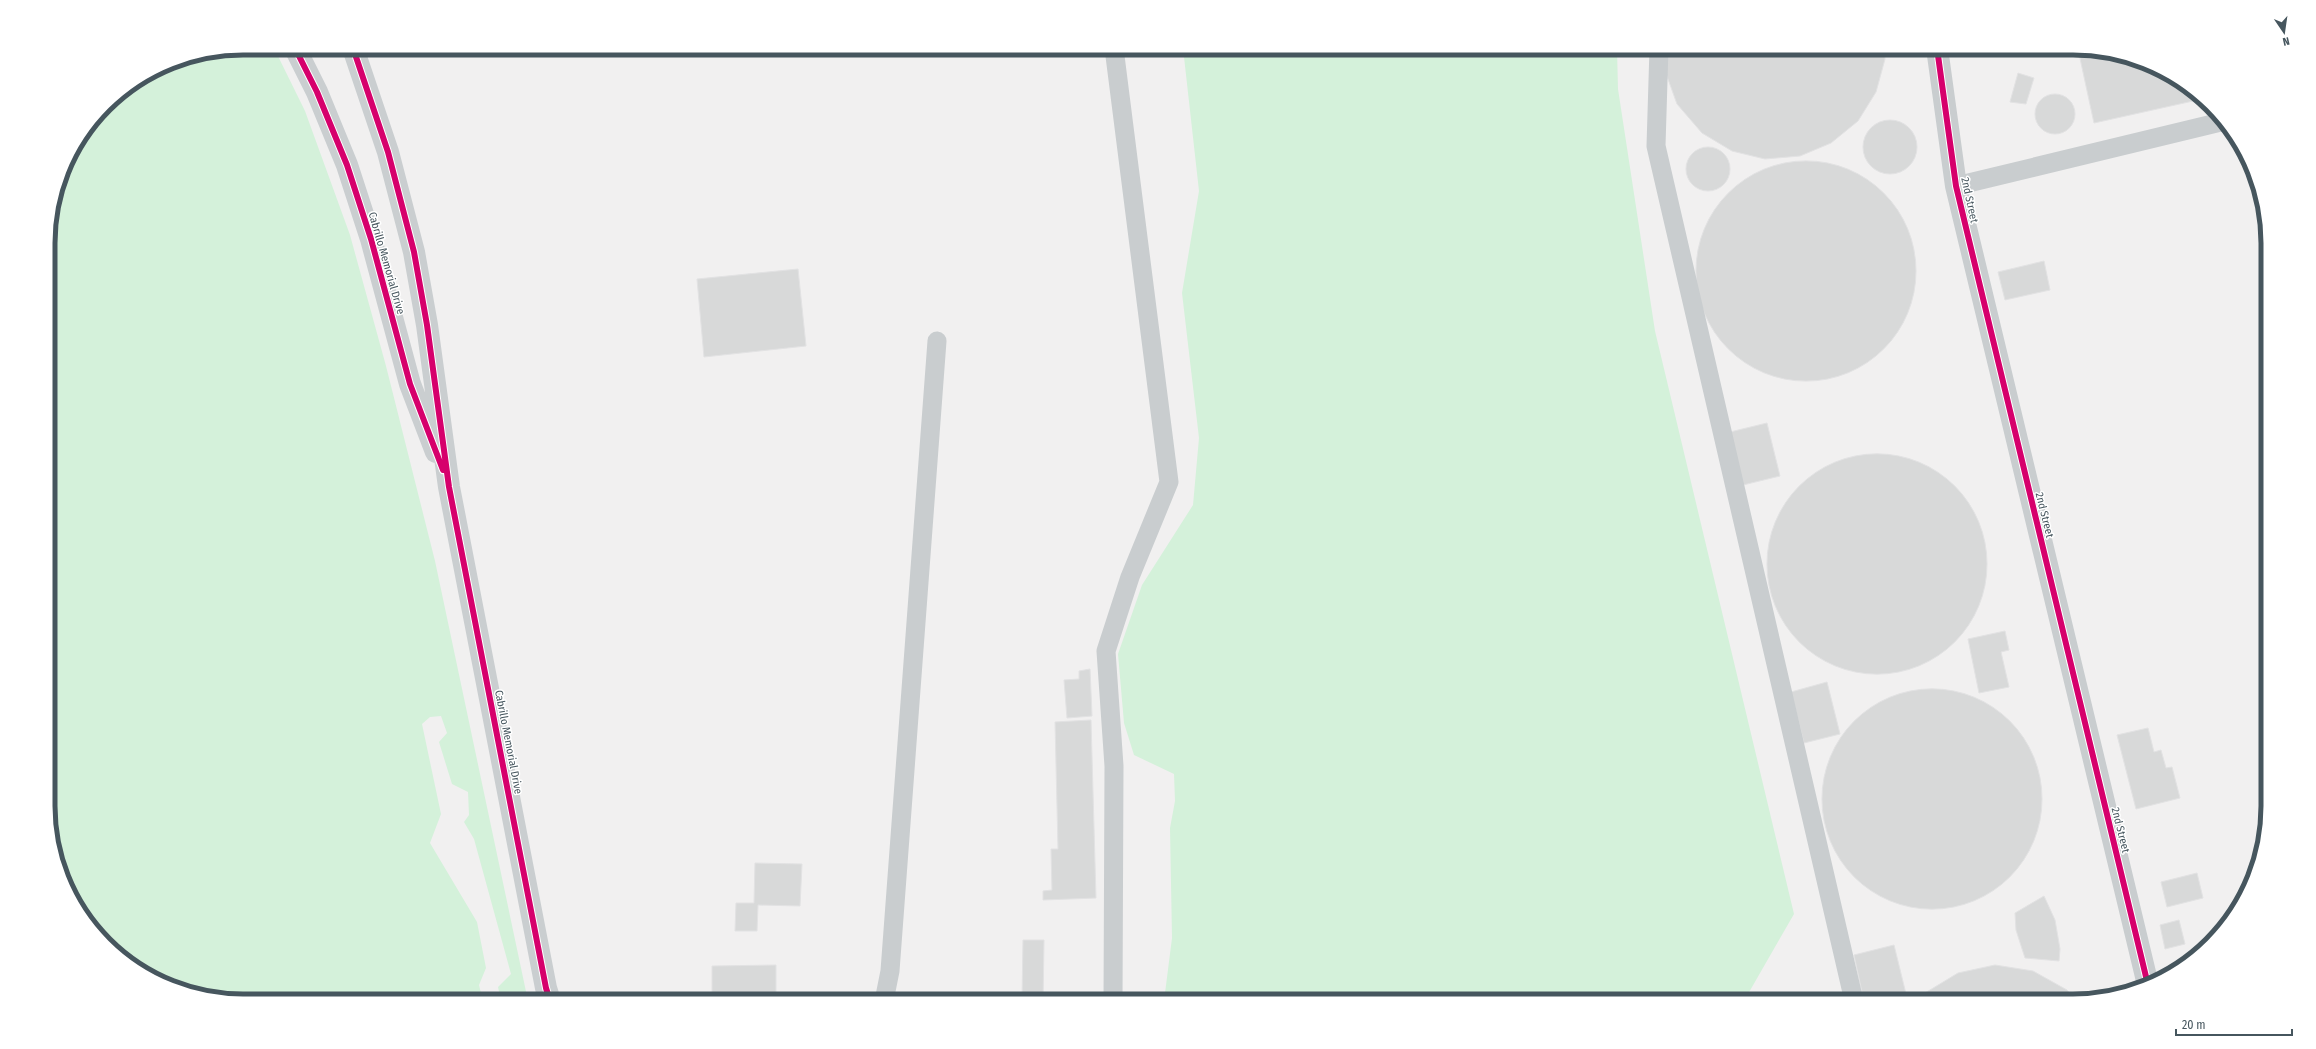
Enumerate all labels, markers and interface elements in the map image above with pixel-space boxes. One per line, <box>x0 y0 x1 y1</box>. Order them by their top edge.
north arrow <box>2264 12 2304 52</box>
text: N <box>2281 34 2291 48</box>
street label: 2nd Street <box>1958 176 1981 224</box>
street label: Cabrillo Memorial Drive <box>366 211 407 316</box>
street label: 2nd Street <box>2033 491 2057 539</box>
street label: Cabrillo Memorial Drive <box>492 689 525 795</box>
street label: 2nd Street <box>2109 806 2133 854</box>
scale bar <box>2176 1011 2292 1037</box>
text: 20 m <box>2182 1018 2206 1032</box>

